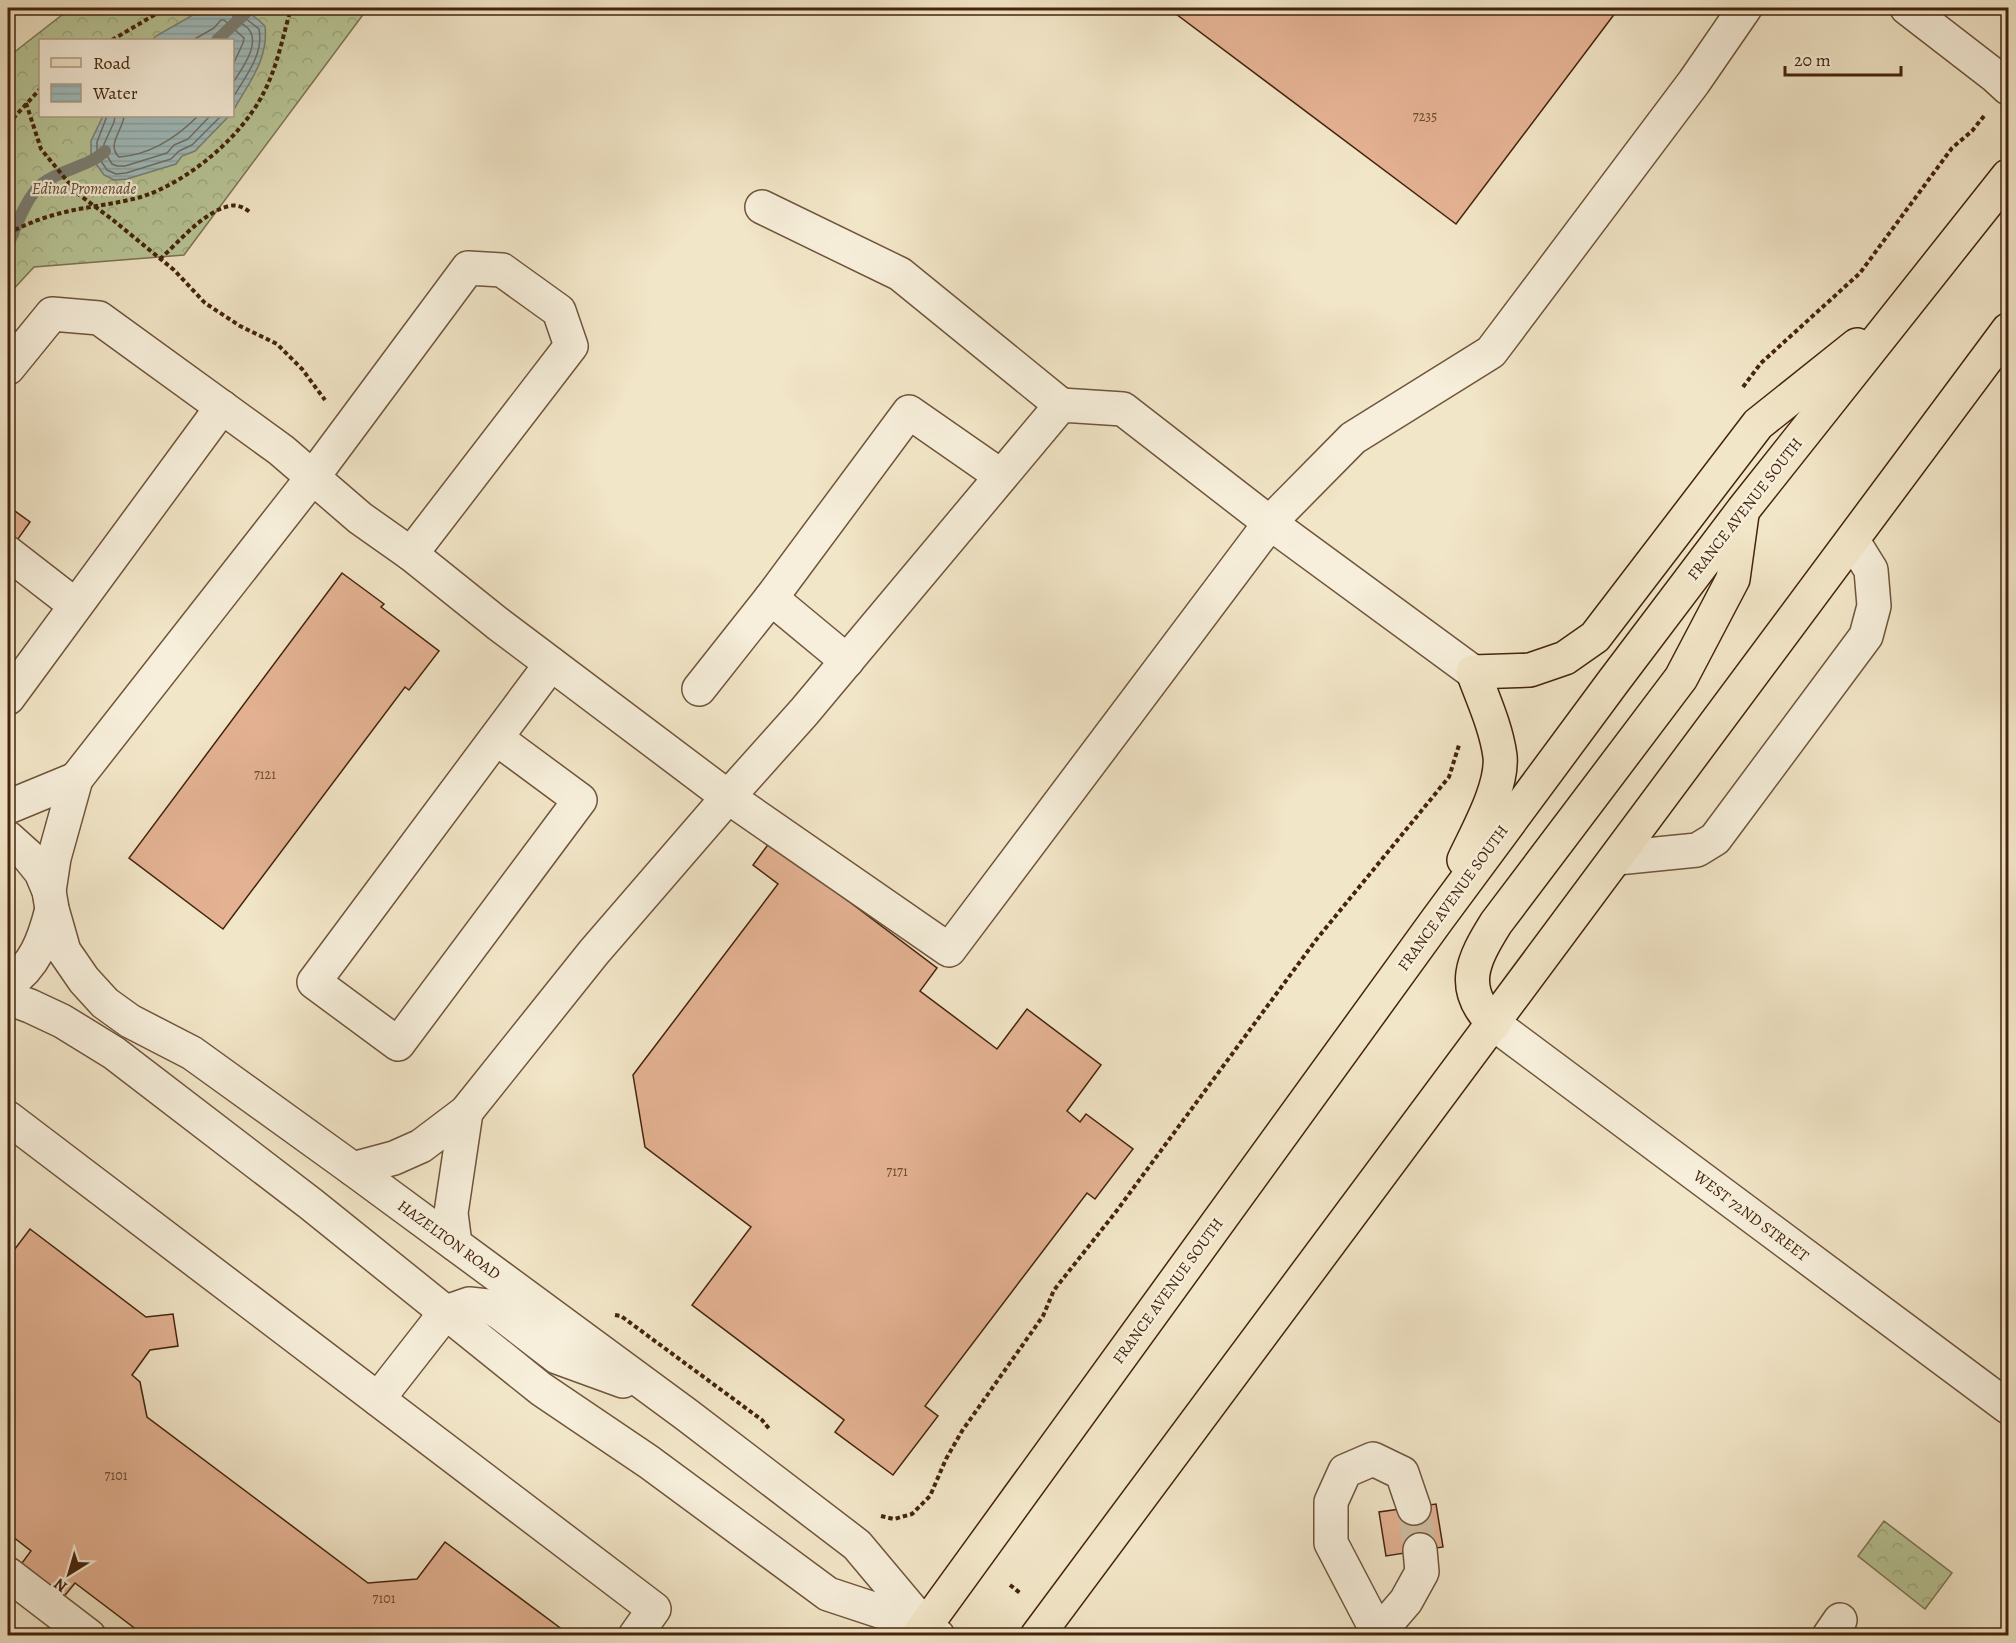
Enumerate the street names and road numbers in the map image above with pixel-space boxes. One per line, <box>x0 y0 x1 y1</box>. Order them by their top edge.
street label: FRANCE AVENUE SOUTH <box>1682 433 1808 585</box>
street label: FRANCE AVENUE SOUTH <box>1392 820 1514 976</box>
street label: WEST 72ND STREET <box>1688 1165 1814 1267</box>
street label: HAZELTON ROAD <box>393 1195 505 1285</box>
street label: FRANCE AVENUE SOUTH <box>1107 1213 1229 1369</box>

